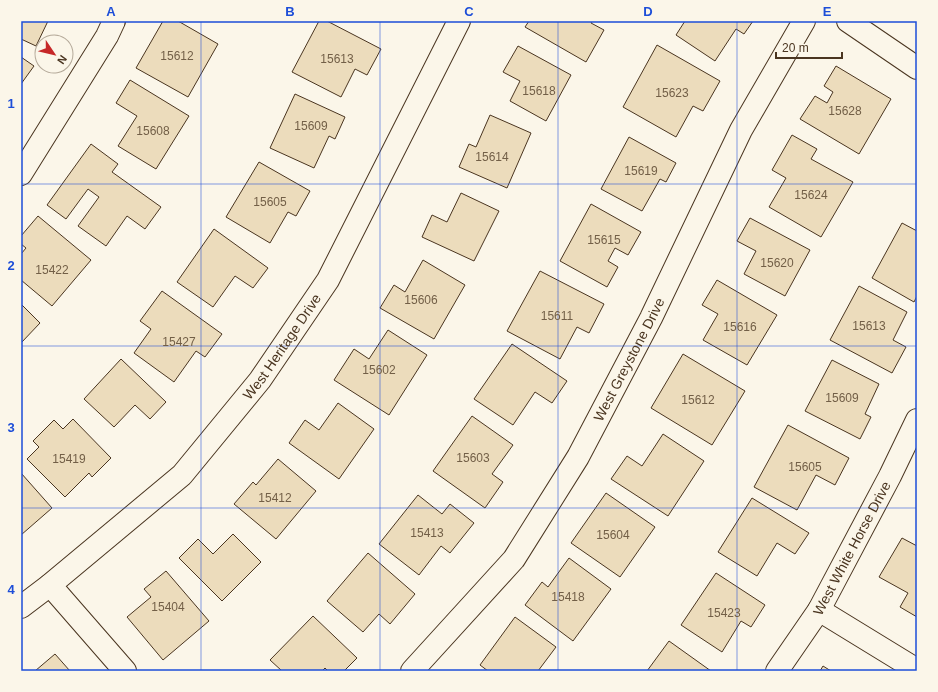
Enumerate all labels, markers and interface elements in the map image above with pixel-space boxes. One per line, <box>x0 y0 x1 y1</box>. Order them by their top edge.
text: A <box>106 4 116 19</box>
text: B <box>285 4 295 19</box>
text: C <box>464 4 474 19</box>
text: D <box>643 4 653 19</box>
text: E <box>823 4 832 19</box>
north arrow <box>34 34 74 74</box>
scale bar <box>776 34 842 60</box>
text: 20 m <box>782 41 809 55</box>
house number: 15612 <box>160 49 194 63</box>
house number: 15613 <box>320 52 354 66</box>
text: N <box>55 53 69 66</box>
house number: 15618 <box>522 84 556 98</box>
house number: 15623 <box>655 86 689 100</box>
text: 1 <box>7 96 15 111</box>
house number: 15628 <box>828 104 862 118</box>
house number: 15609 <box>294 119 328 133</box>
house number: 15608 <box>136 124 170 138</box>
house number: 15614 <box>475 150 509 164</box>
house number: 15619 <box>624 164 658 178</box>
house number: 15624 <box>794 188 828 202</box>
house number: 15605 <box>253 195 287 209</box>
house number: 15615 <box>587 233 621 247</box>
house number: 15620 <box>760 256 794 270</box>
text: 2 <box>7 258 15 273</box>
house number: 15422 <box>35 263 69 277</box>
street label: West Heritage Drive <box>239 291 324 403</box>
house number: 15606 <box>404 293 438 307</box>
street label: West Greystone Drive <box>590 295 668 424</box>
house number: 15611 <box>541 309 574 323</box>
house number: 15613 <box>852 319 886 333</box>
house number: 15616 <box>723 320 757 334</box>
house number: 15427 <box>162 335 196 349</box>
house number: 15602 <box>362 363 396 377</box>
house number: 15609 <box>825 391 859 405</box>
house number: 15612 <box>681 393 715 407</box>
text: 3 <box>7 420 15 435</box>
house number: 15603 <box>456 451 490 465</box>
house number: 15419 <box>52 452 86 466</box>
house number: 15605 <box>788 460 822 474</box>
street label: West White Horse Drive <box>810 478 894 618</box>
house number: 15412 <box>258 491 292 505</box>
house number: 15413 <box>410 526 444 540</box>
house number: 15604 <box>596 528 630 542</box>
text: 4 <box>7 582 15 597</box>
house number: 15418 <box>551 590 585 604</box>
house number: 15404 <box>151 600 185 614</box>
house number: 15423 <box>707 606 741 620</box>

